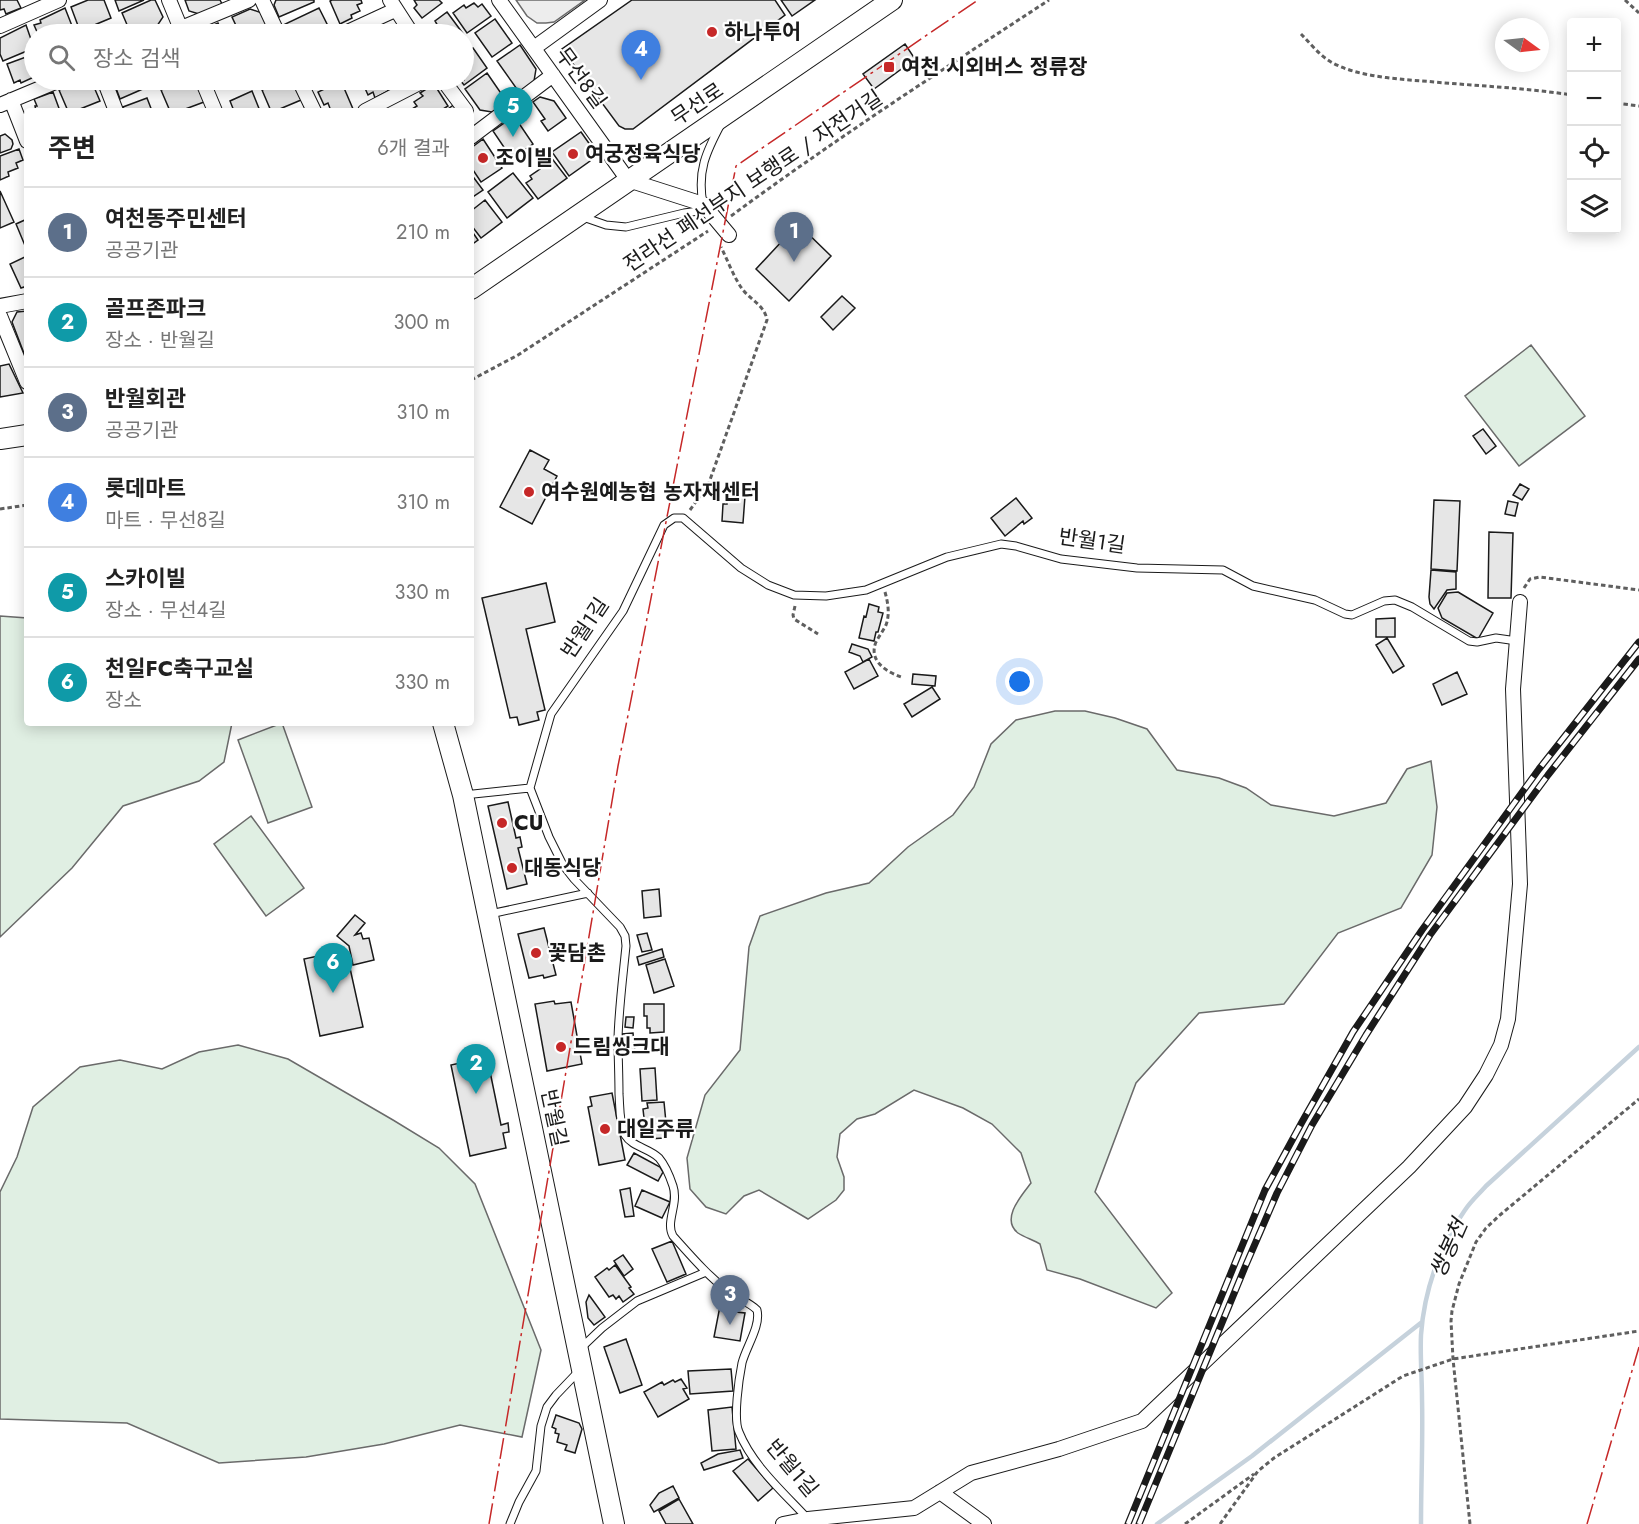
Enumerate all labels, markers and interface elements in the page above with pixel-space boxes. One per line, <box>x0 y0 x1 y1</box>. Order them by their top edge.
place label: 하나투어 <box>724 17 801 47</box>
north arrow <box>1495 18 1549 72</box>
map controls <box>1567 18 1621 234</box>
button: + <box>1567 18 1621 72</box>
search box <box>24 24 474 90</box>
marker: 하나투어 <box>705 25 719 39</box>
pin: 4 <box>622 31 660 80</box>
icon: search <box>45 41 78 74</box>
street label: 무선8길 <box>548 41 614 115</box>
text: 장소 검색 <box>93 42 181 74</box>
place label: 여천 시외버스 정류장 <box>901 52 1087 82</box>
marker: 여천 시외버스 정류장 <box>882 60 896 74</box>
button: − <box>1567 72 1621 126</box>
street label: 무선로 <box>665 75 729 133</box>
street label: 전라선 폐선부지 보행로 / 자전거길 <box>618 83 888 279</box>
pin: 5 <box>494 88 532 137</box>
button: locate <box>1567 126 1621 180</box>
text: 주변 <box>48 129 96 167</box>
text: 6개 결과 <box>377 134 450 163</box>
place label: 여궁정육식당 <box>585 139 701 169</box>
place label: 조이빌 <box>495 143 553 173</box>
marker: 여궁정육식당 <box>566 147 580 161</box>
marker: 조이빌 <box>476 151 490 165</box>
button: layers <box>1567 180 1621 234</box>
text: 여천동주민센터 <box>105 202 247 234</box>
pin: 1 <box>774 212 814 262</box>
text: 1 <box>62 218 73 247</box>
text: 210 m <box>396 218 450 247</box>
text: 공공기관 <box>105 236 179 265</box>
text: 골프존파크 <box>105 292 206 324</box>
text: 2 <box>61 308 74 337</box>
text: 300 m <box>393 308 450 337</box>
text: 장소 · 반월길 <box>105 326 215 355</box>
text: 반월회관 <box>105 382 186 414</box>
text: 3 <box>61 398 74 427</box>
text: 310 m <box>396 398 450 427</box>
text: 공공기관 <box>105 416 179 445</box>
text: 롯데마트 <box>105 472 186 504</box>
place label: 여수원예농협 농자재센터 <box>541 477 760 507</box>
marker: 여수원예농협 농자재센터 <box>522 485 536 499</box>
text: 4 <box>61 488 74 517</box>
text: 310 m <box>396 488 450 517</box>
text: 마트 · 무선8길 <box>105 506 226 535</box>
street label: 반월1길 <box>1057 521 1127 561</box>
text: 스카이빌 <box>105 562 186 594</box>
text: 5 <box>61 578 74 607</box>
text: 330 m <box>395 578 450 607</box>
street label: 반월1길 <box>554 592 616 664</box>
text: 장소 · 무선4길 <box>105 596 227 625</box>
text: 천일FC축구교실 <box>105 652 254 684</box>
your location <box>1005 667 1034 696</box>
text: 6 <box>61 668 74 697</box>
text: 330 m <box>395 668 450 697</box>
text: 장소 <box>105 686 142 715</box>
place label: CU <box>514 808 543 838</box>
marker: CU <box>495 816 509 830</box>
place label: 대동식당 <box>524 853 601 883</box>
marker: 대동식당 <box>505 861 519 875</box>
place label: 꽃담촌 <box>548 938 606 968</box>
pin: 6 <box>314 944 352 993</box>
marker: 꽃담촌 <box>529 946 543 960</box>
place label: 드림씽크대 <box>573 1032 670 1062</box>
marker: 드림씽크대 <box>554 1040 568 1054</box>
pin: 2 <box>456 1044 496 1094</box>
street label: 반월길 <box>533 1087 575 1149</box>
place label: 대일주류 <box>617 1114 694 1144</box>
marker: 대일주류 <box>598 1122 612 1136</box>
water label: 쌍봉천 <box>1421 1211 1476 1282</box>
pin: 3 <box>710 1276 750 1325</box>
street label: 반월1길 <box>759 1433 825 1503</box>

